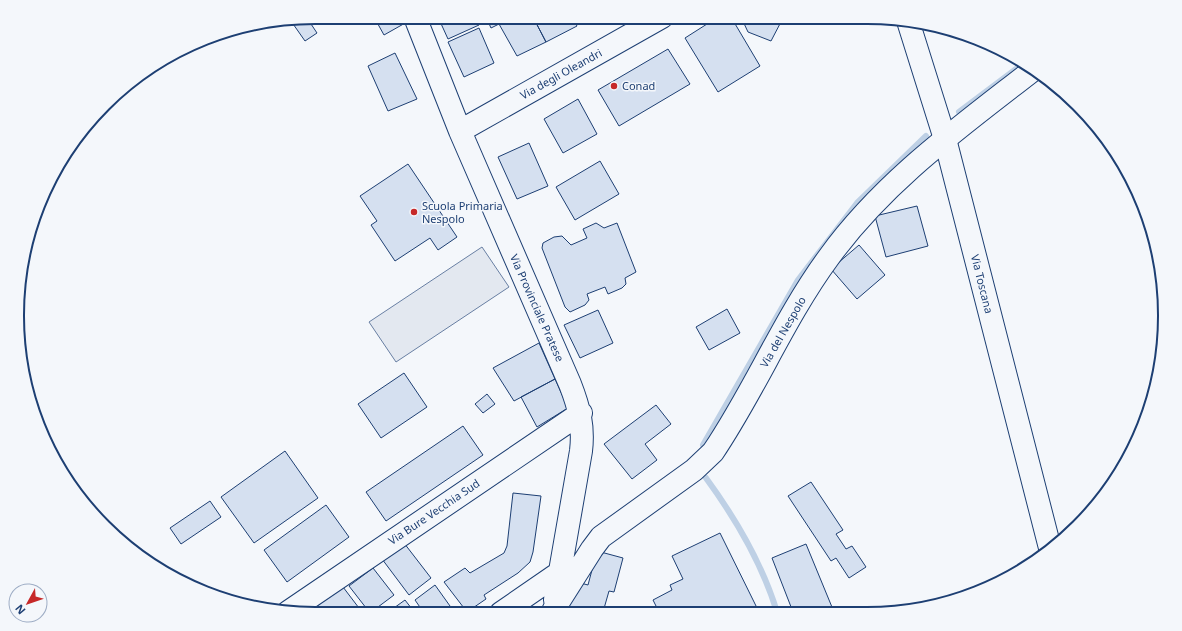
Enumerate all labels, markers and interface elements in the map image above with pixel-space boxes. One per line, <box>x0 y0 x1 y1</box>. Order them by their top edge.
street label: Via degli Oleandri <box>517 45 604 102</box>
place label: Conad <box>622 78 655 93</box>
marker: Conad <box>609 81 619 91</box>
place label: Scuola Primaria Nespolo <box>422 198 503 226</box>
marker: Scuola Primaria Nespolo <box>409 207 419 217</box>
street label: Via Provinciale Pratese <box>507 252 568 364</box>
street label: Via Toscana <box>968 253 997 315</box>
street label: Via del Nespolo <box>756 293 809 370</box>
street label: Via Bure Vecchia Sud <box>385 475 482 548</box>
north arrow <box>8 583 48 623</box>
text: N <box>11 601 29 618</box>

